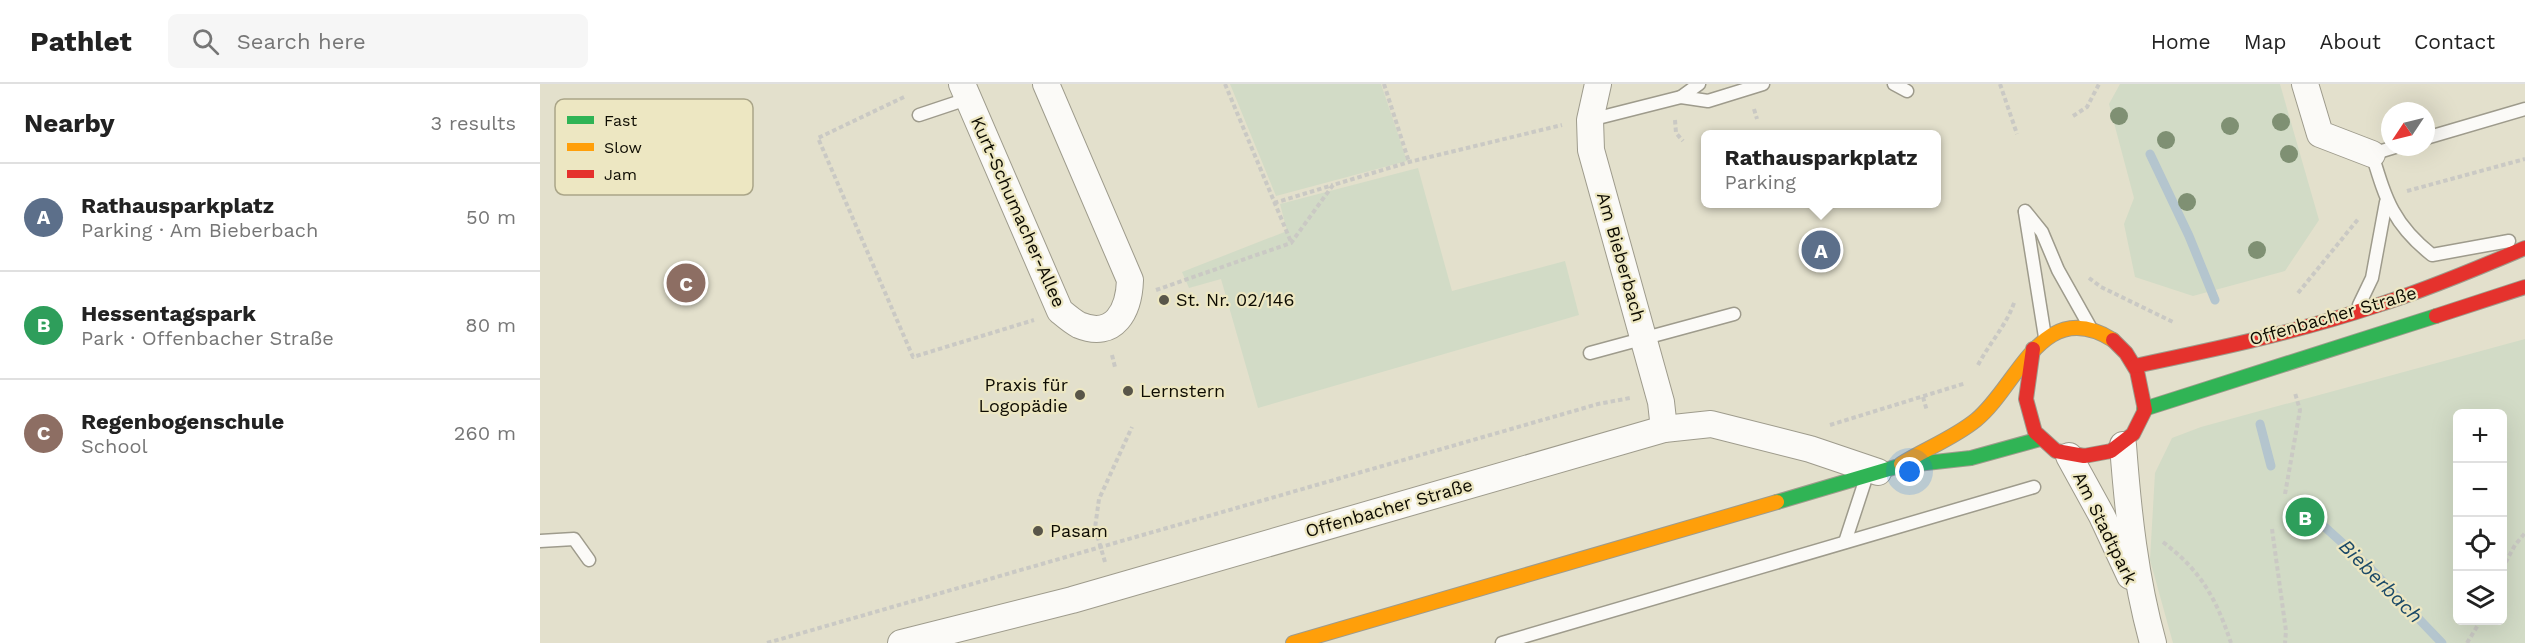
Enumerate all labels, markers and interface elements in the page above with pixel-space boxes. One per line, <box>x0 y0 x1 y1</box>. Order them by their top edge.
search box <box>168 14 588 68</box>
text: Pathlet <box>30 25 132 58</box>
icon: search <box>189 25 222 58</box>
text: Search here <box>237 29 366 54</box>
text: Home <box>2151 29 2211 54</box>
text: Map <box>2244 29 2287 54</box>
text: About <box>2320 29 2381 54</box>
text: Contact <box>2414 29 2495 54</box>
legend <box>555 99 753 195</box>
north arrow <box>2381 102 2435 156</box>
text: Nearby <box>24 108 115 138</box>
text: 3 results <box>431 111 516 135</box>
text: Fast <box>604 111 637 130</box>
street label: Kurt-Schumacher-Allee <box>967 113 1070 310</box>
popup <box>1701 130 1941 208</box>
text: Slow <box>604 138 642 157</box>
text: Rathausparkplatz <box>1724 145 1918 170</box>
text: Jam <box>604 165 637 184</box>
text: Parking <box>1724 170 1796 194</box>
street label: Am Bieberbach <box>1593 190 1650 324</box>
text: Rathausparkplatz <box>81 193 274 218</box>
text: A <box>37 205 50 229</box>
text: 50 m <box>466 205 516 229</box>
text: Parking · Am Bieberbach <box>81 218 318 242</box>
pin: A <box>1802 228 1840 272</box>
pin: C <box>666 260 706 306</box>
street label: Offenbacher Straße <box>2247 282 2419 349</box>
place label: St. Nr. 02/146 <box>1176 289 1294 310</box>
marker: St. Nr. 02/146 <box>1157 293 1171 307</box>
text: Hessentagspark <box>81 301 256 326</box>
text: B <box>37 313 50 337</box>
text: 80 m <box>465 313 516 337</box>
text: Park · Offenbacher Straße <box>81 326 334 350</box>
place label: Praxis für Logopädie <box>978 374 1068 416</box>
place label: Lernstern <box>1140 380 1225 401</box>
marker: Lernstern <box>1121 384 1135 398</box>
marker: Praxis für Logopädie <box>1073 388 1087 402</box>
text: Regenbogenschule <box>81 409 284 434</box>
map controls <box>2453 409 2507 625</box>
button: + <box>2453 409 2507 463</box>
text: C <box>37 421 50 445</box>
text: 260 m <box>454 421 516 445</box>
text: School <box>81 434 148 458</box>
your location <box>1895 457 1924 486</box>
button: − <box>2453 463 2507 517</box>
street label: Am Stadtpark <box>2069 468 2142 587</box>
street label: Offenbacher Straße <box>1303 474 1475 541</box>
pin: B <box>2286 494 2324 540</box>
button: locate <box>2453 517 2507 571</box>
place label: Pasam <box>1050 520 1108 541</box>
marker: Pasam <box>1031 524 1045 538</box>
water label: Bieberbach <box>2334 534 2428 628</box>
button: layers <box>2453 571 2507 625</box>

